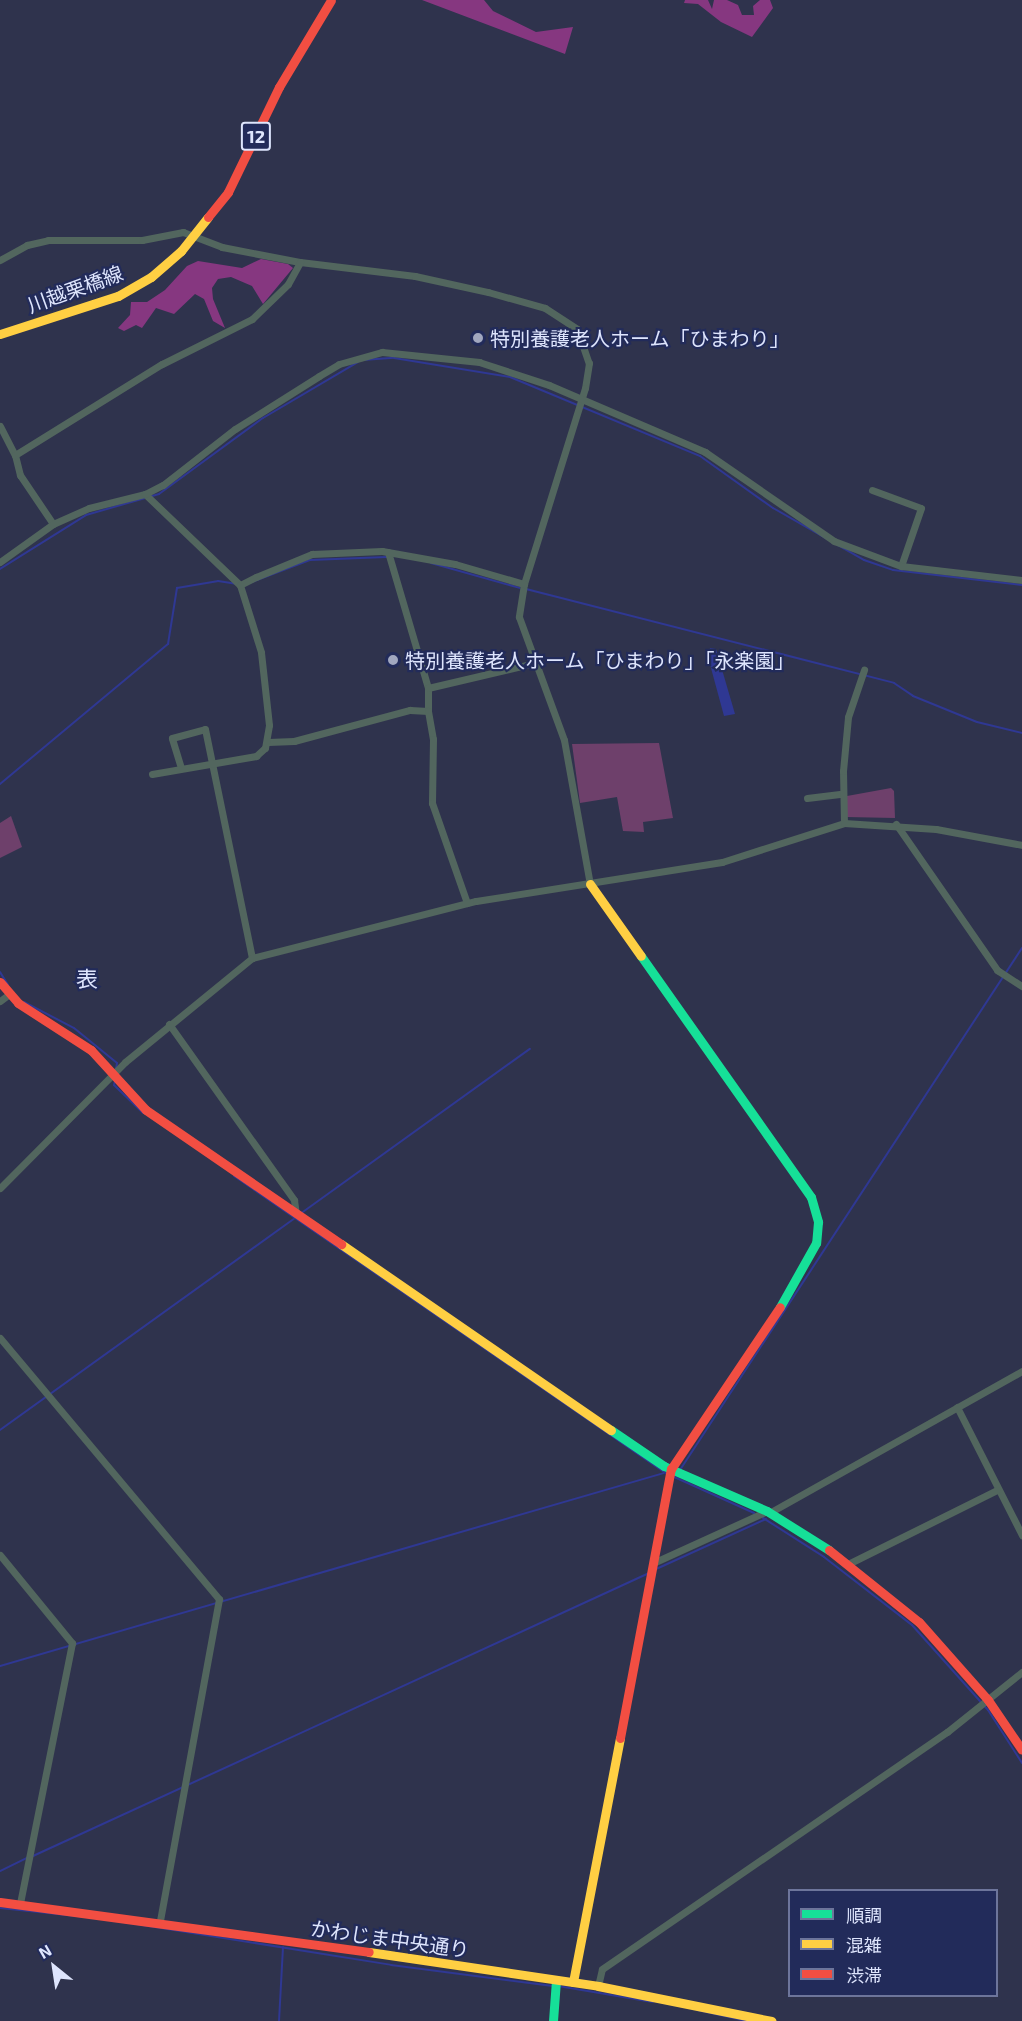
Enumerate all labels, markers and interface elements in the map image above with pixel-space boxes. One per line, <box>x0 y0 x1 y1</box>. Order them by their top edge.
road number: 12 <box>240 121 272 151</box>
street label: 川越栗橋線 <box>24 261 126 317</box>
place label: 特別養護老人ホーム「ひまわり」 <box>490 326 790 350</box>
marker: 特別養護老人ホーム「ひまわり」 <box>471 331 485 345</box>
place label: 特別養護老人ホーム「ひまわり」「永楽園」 <box>405 648 795 672</box>
marker: 特別養護老人ホーム「ひまわり」「永楽園」 <box>386 653 400 667</box>
district label: 表 <box>76 966 98 992</box>
legend <box>788 1889 998 1997</box>
text: 順調 <box>846 1904 882 1926</box>
street label: かわじま中央通り <box>309 1916 471 1962</box>
text: 混雑 <box>846 1934 882 1956</box>
north arrow <box>24 1937 84 1997</box>
text: N <box>35 1940 55 1962</box>
text: 渋滞 <box>846 1964 882 1986</box>

